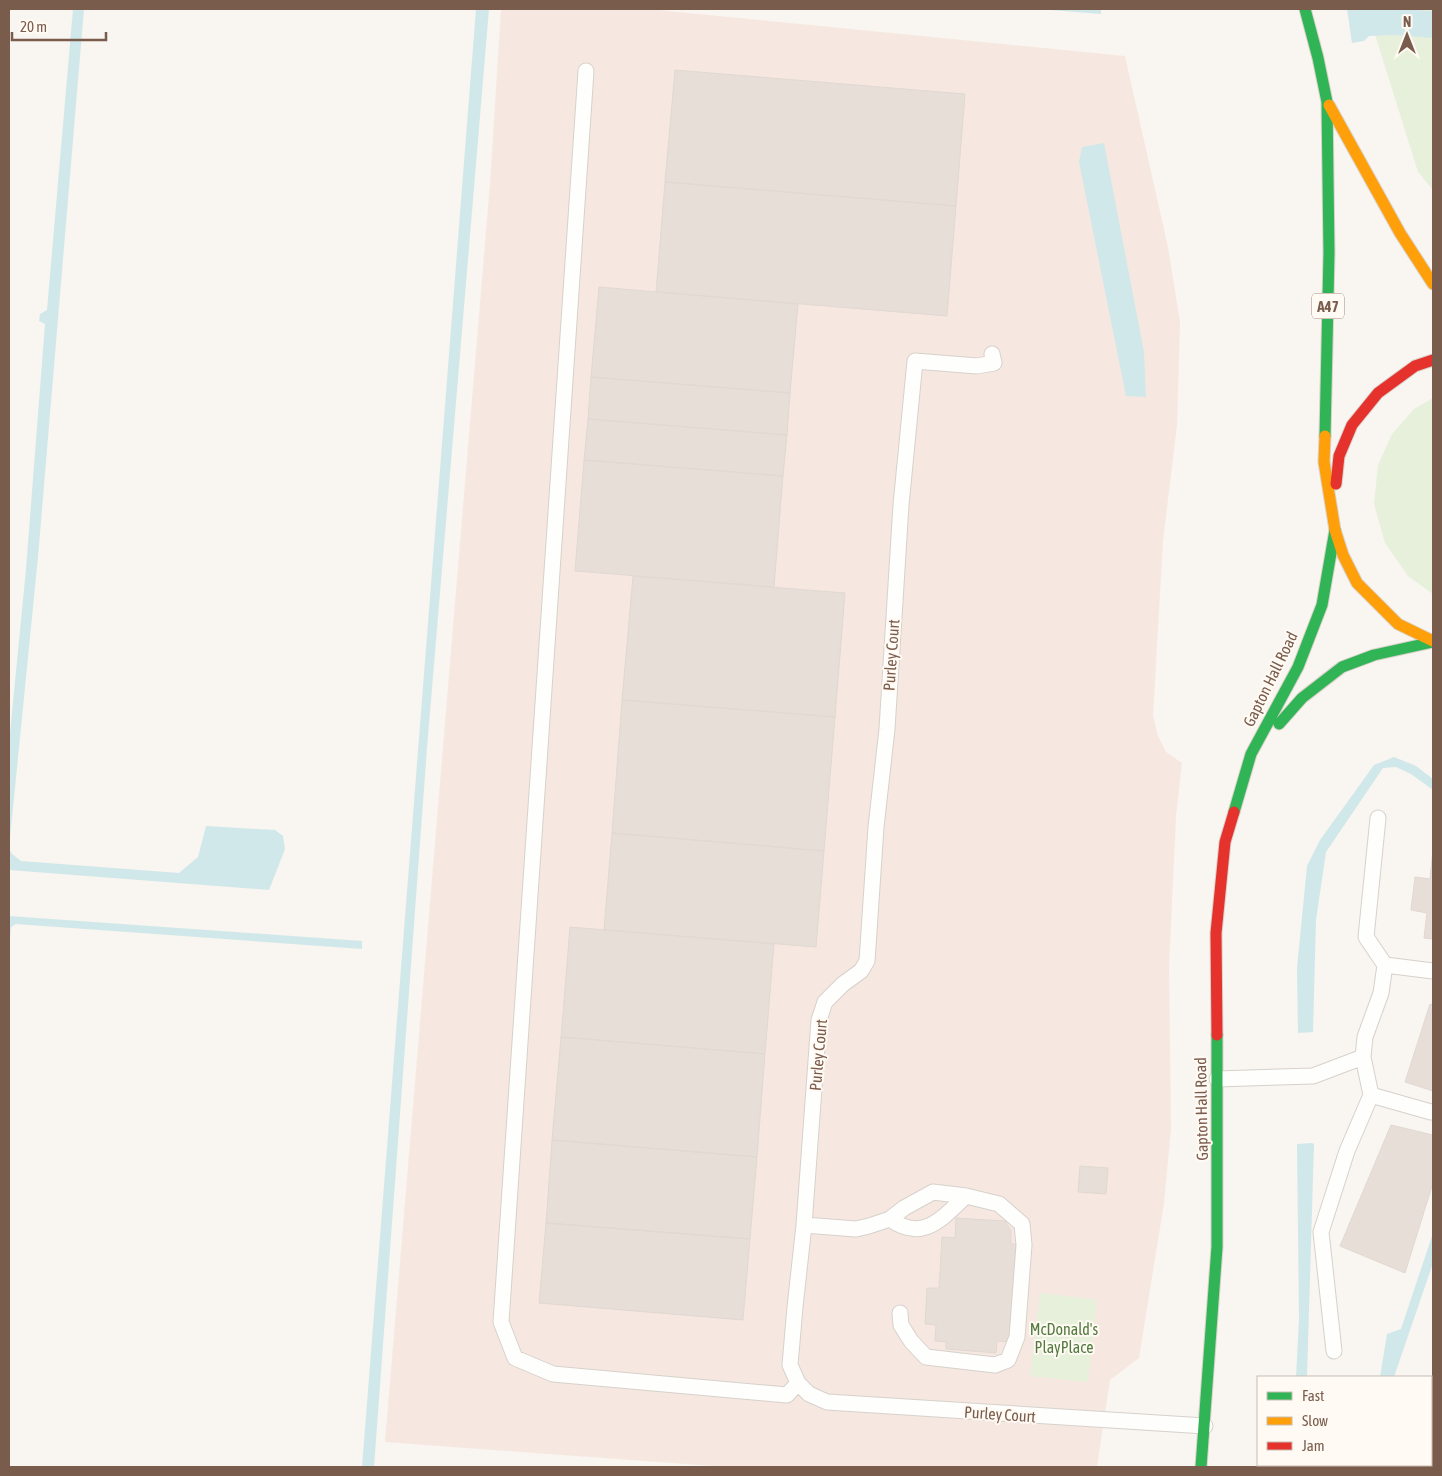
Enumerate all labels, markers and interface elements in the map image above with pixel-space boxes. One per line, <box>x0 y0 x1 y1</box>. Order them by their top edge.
scale bar <box>12 10 106 42</box>
north arrow <box>1382 10 1432 60</box>
text: N <box>1403 14 1411 30</box>
text: 20 m <box>20 18 47 35</box>
road number: A47 <box>1312 294 1344 318</box>
street label: Purley Court <box>880 618 904 692</box>
street label: Gapton Hall Road <box>1239 629 1302 730</box>
street label: Purley Court <box>806 1018 831 1092</box>
street label: Gapton Hall Road <box>1191 1057 1212 1161</box>
park label: McDonald's PlayPlace <box>1030 1320 1098 1357</box>
legend <box>1257 1376 1432 1466</box>
text: Fast <box>1302 1387 1324 1404</box>
street label: Purley Court <box>963 1403 1037 1427</box>
text: Slow <box>1302 1412 1328 1429</box>
text: Jam <box>1302 1437 1325 1454</box>

